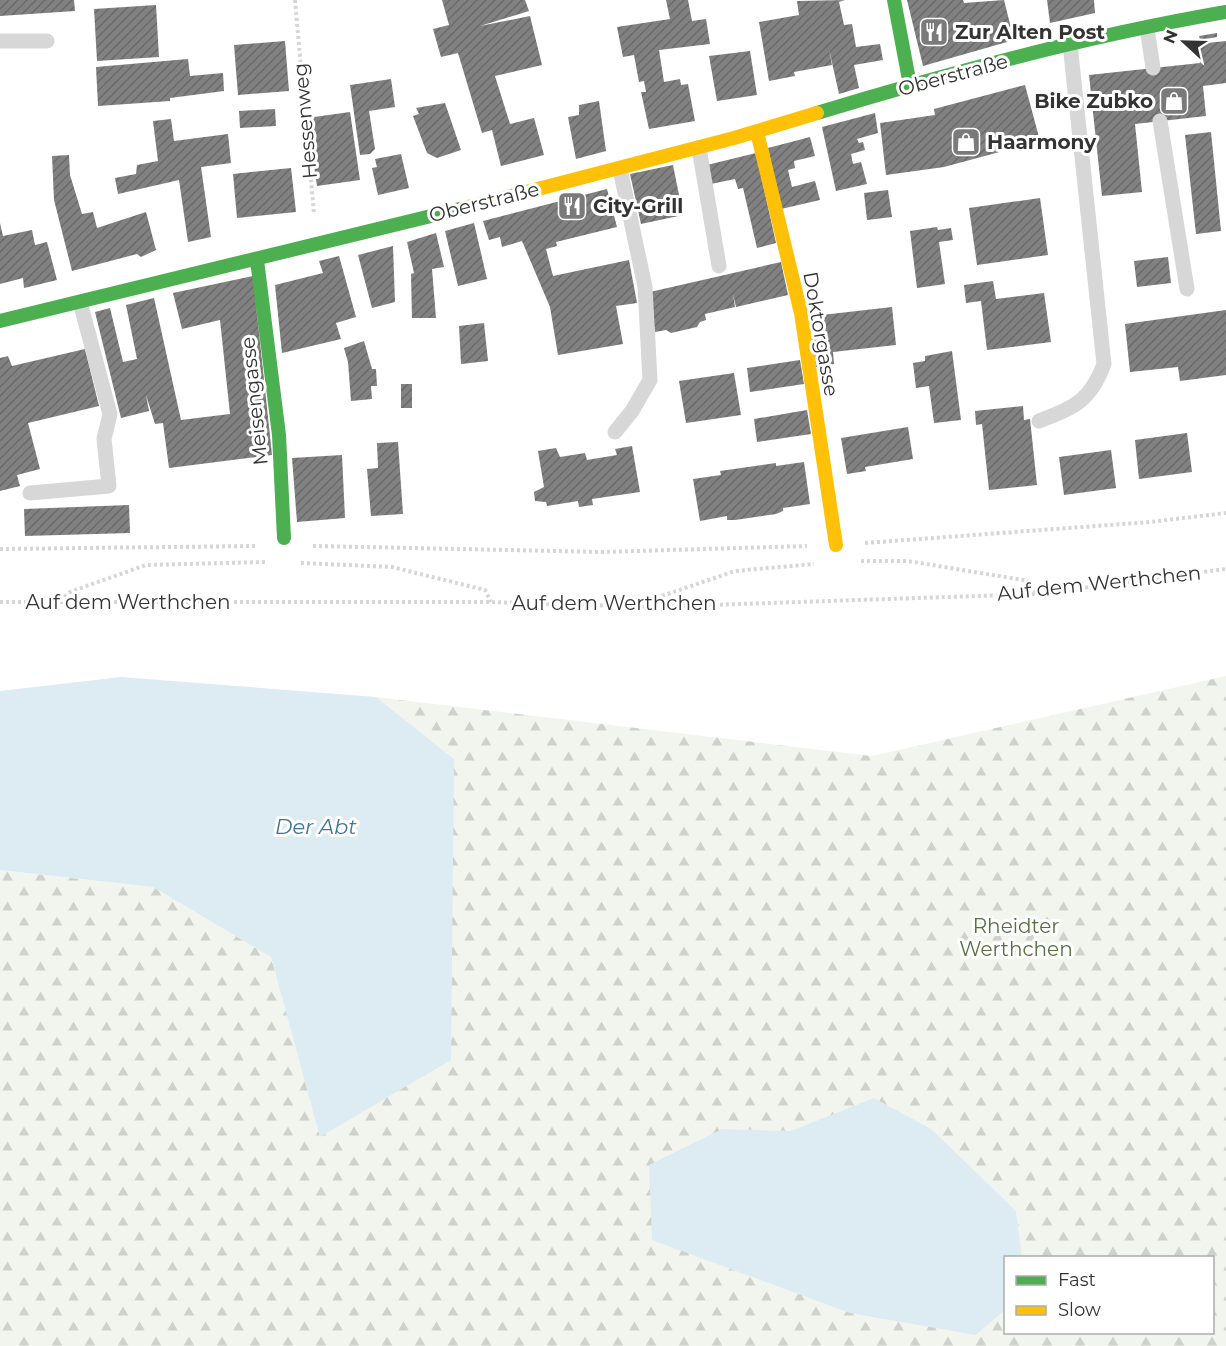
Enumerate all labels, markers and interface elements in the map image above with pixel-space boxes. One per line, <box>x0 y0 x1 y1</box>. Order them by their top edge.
north arrow <box>1154 12 1214 72</box>
restaurant icon: Zur Alten Post <box>918 16 950 48</box>
place label: Zur Alten Post <box>955 20 1105 44</box>
text: N <box>1159 27 1182 46</box>
street label: Oberstraße <box>895 49 1011 101</box>
street label: Hessenweg <box>288 62 322 180</box>
shop icon: Bike Zubko <box>1158 85 1190 117</box>
place label: Bike Zubko <box>1034 89 1153 113</box>
shop icon: Haarmony <box>950 126 982 158</box>
place label: Haarmony <box>987 130 1097 154</box>
street label: Oberstraße <box>426 177 542 227</box>
restaurant icon: City-Grill <box>556 190 588 222</box>
place label: City-Grill <box>593 194 683 218</box>
street label: Doktorgasse <box>798 270 844 398</box>
street label: Meisengasse <box>235 336 273 466</box>
street label: Auf dem Werthchen <box>996 560 1202 606</box>
street label: Auf dem Werthchen <box>25 590 231 614</box>
street label: Auf dem Werthchen <box>511 591 717 615</box>
water label: Der Abt <box>275 814 357 839</box>
park label: Rheidter Werthchen <box>959 914 1073 961</box>
legend <box>1004 1256 1214 1334</box>
text: Fast <box>1058 1269 1096 1291</box>
text: Slow <box>1058 1299 1101 1321</box>

